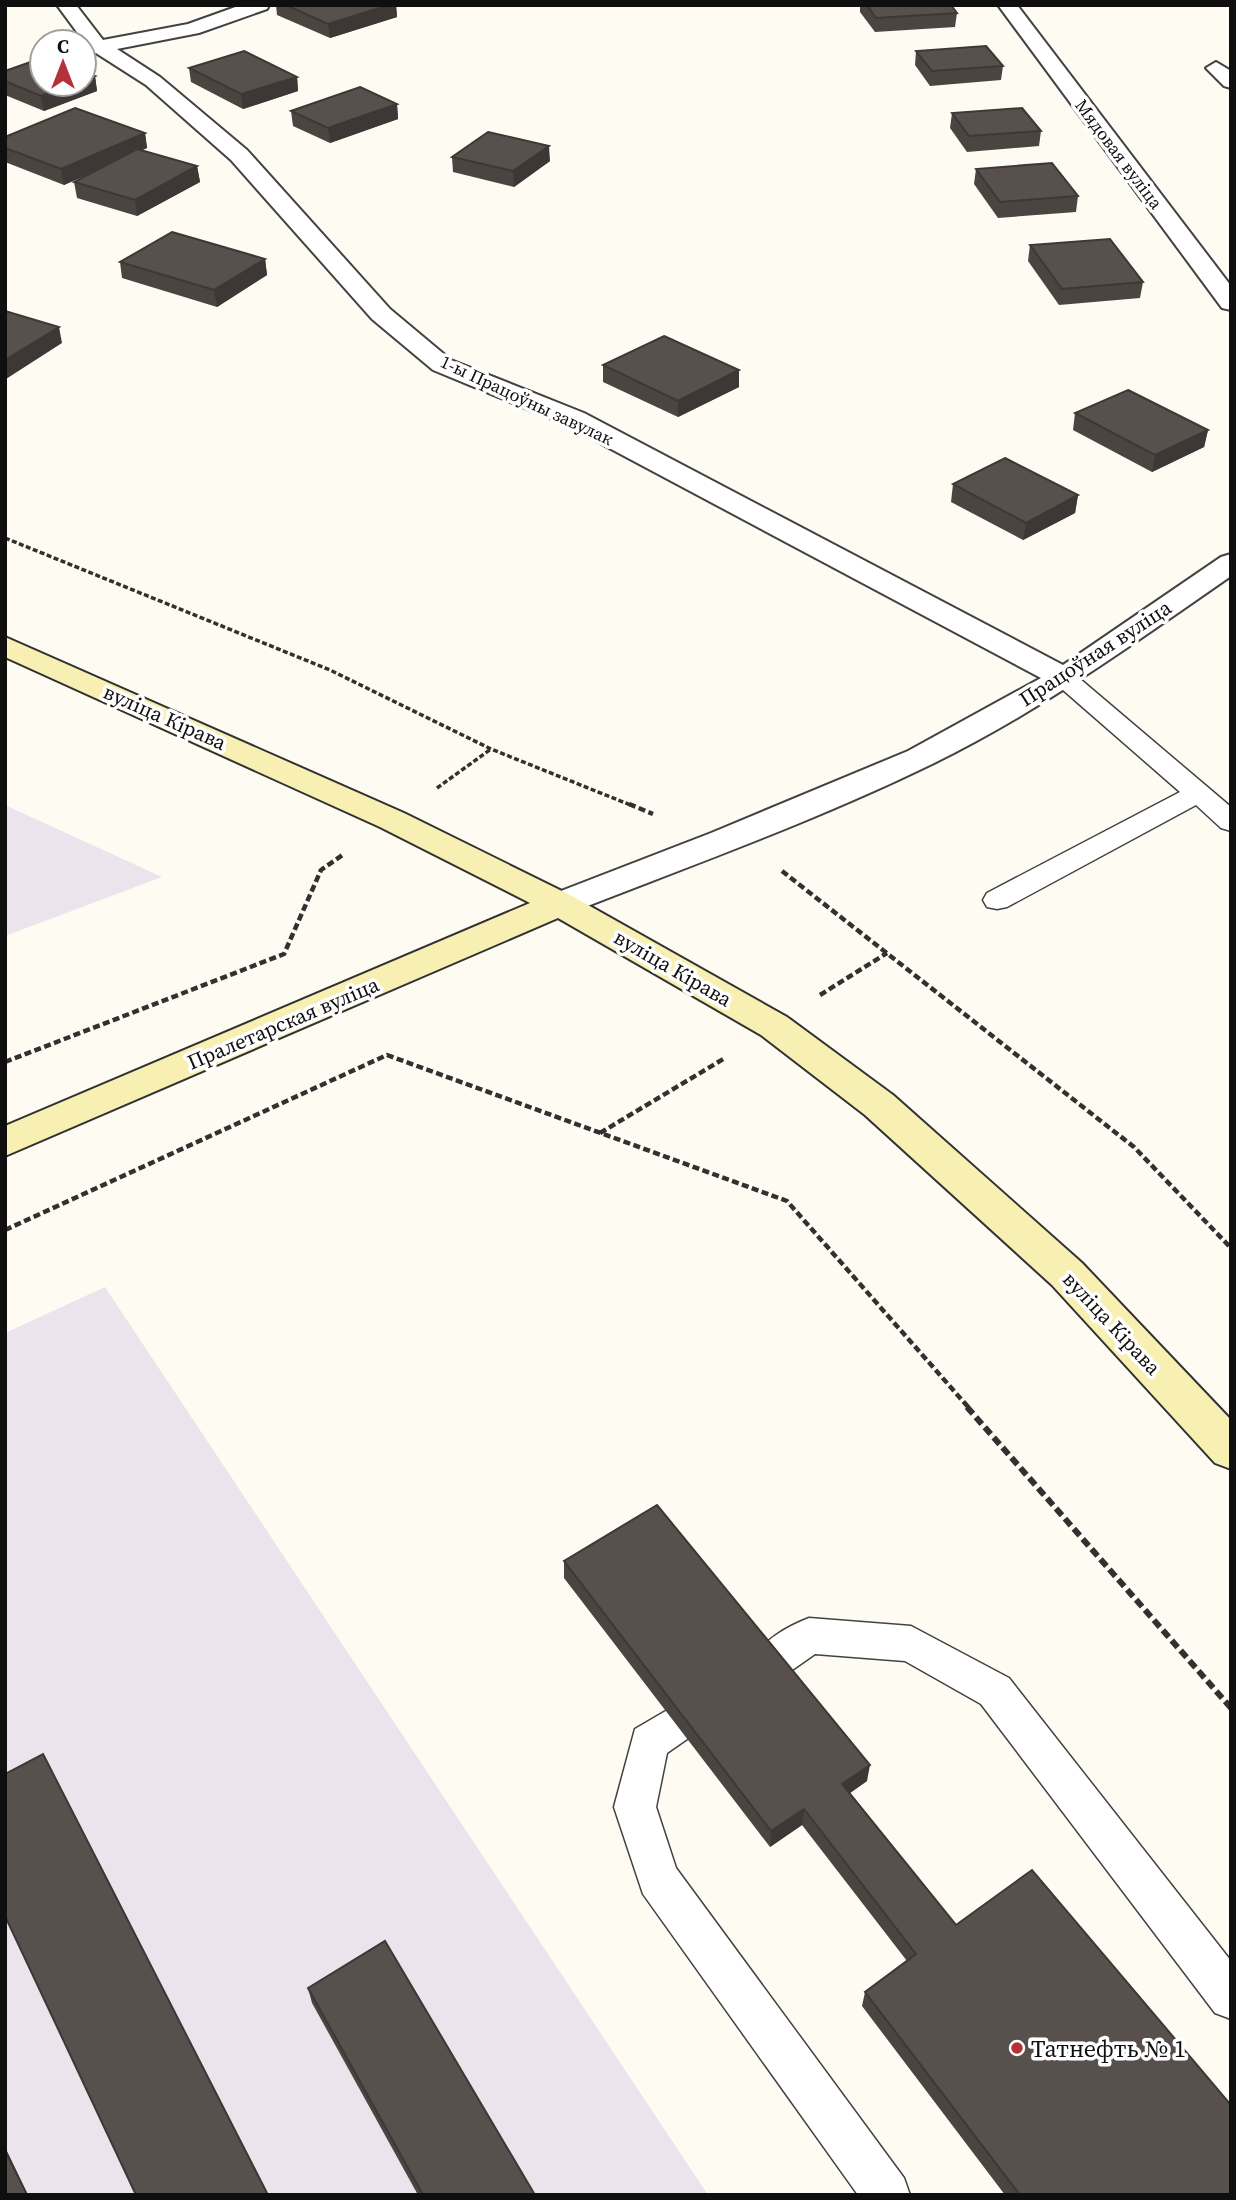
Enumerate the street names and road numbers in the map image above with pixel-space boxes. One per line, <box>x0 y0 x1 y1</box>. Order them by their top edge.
street label: Мядовая вуліца <box>1069 94 1169 215</box>
street label: 1-ы Працоўны завулак <box>436 349 618 451</box>
street label: Працоўная вуліца <box>1013 593 1177 713</box>
street label: вуліца Кірава <box>99 677 231 757</box>
street label: вуліца Кірава <box>609 923 738 1014</box>
street label: Пралетарская вуліца <box>183 969 384 1077</box>
street label: вуліца Кірава <box>1056 1265 1168 1381</box>

